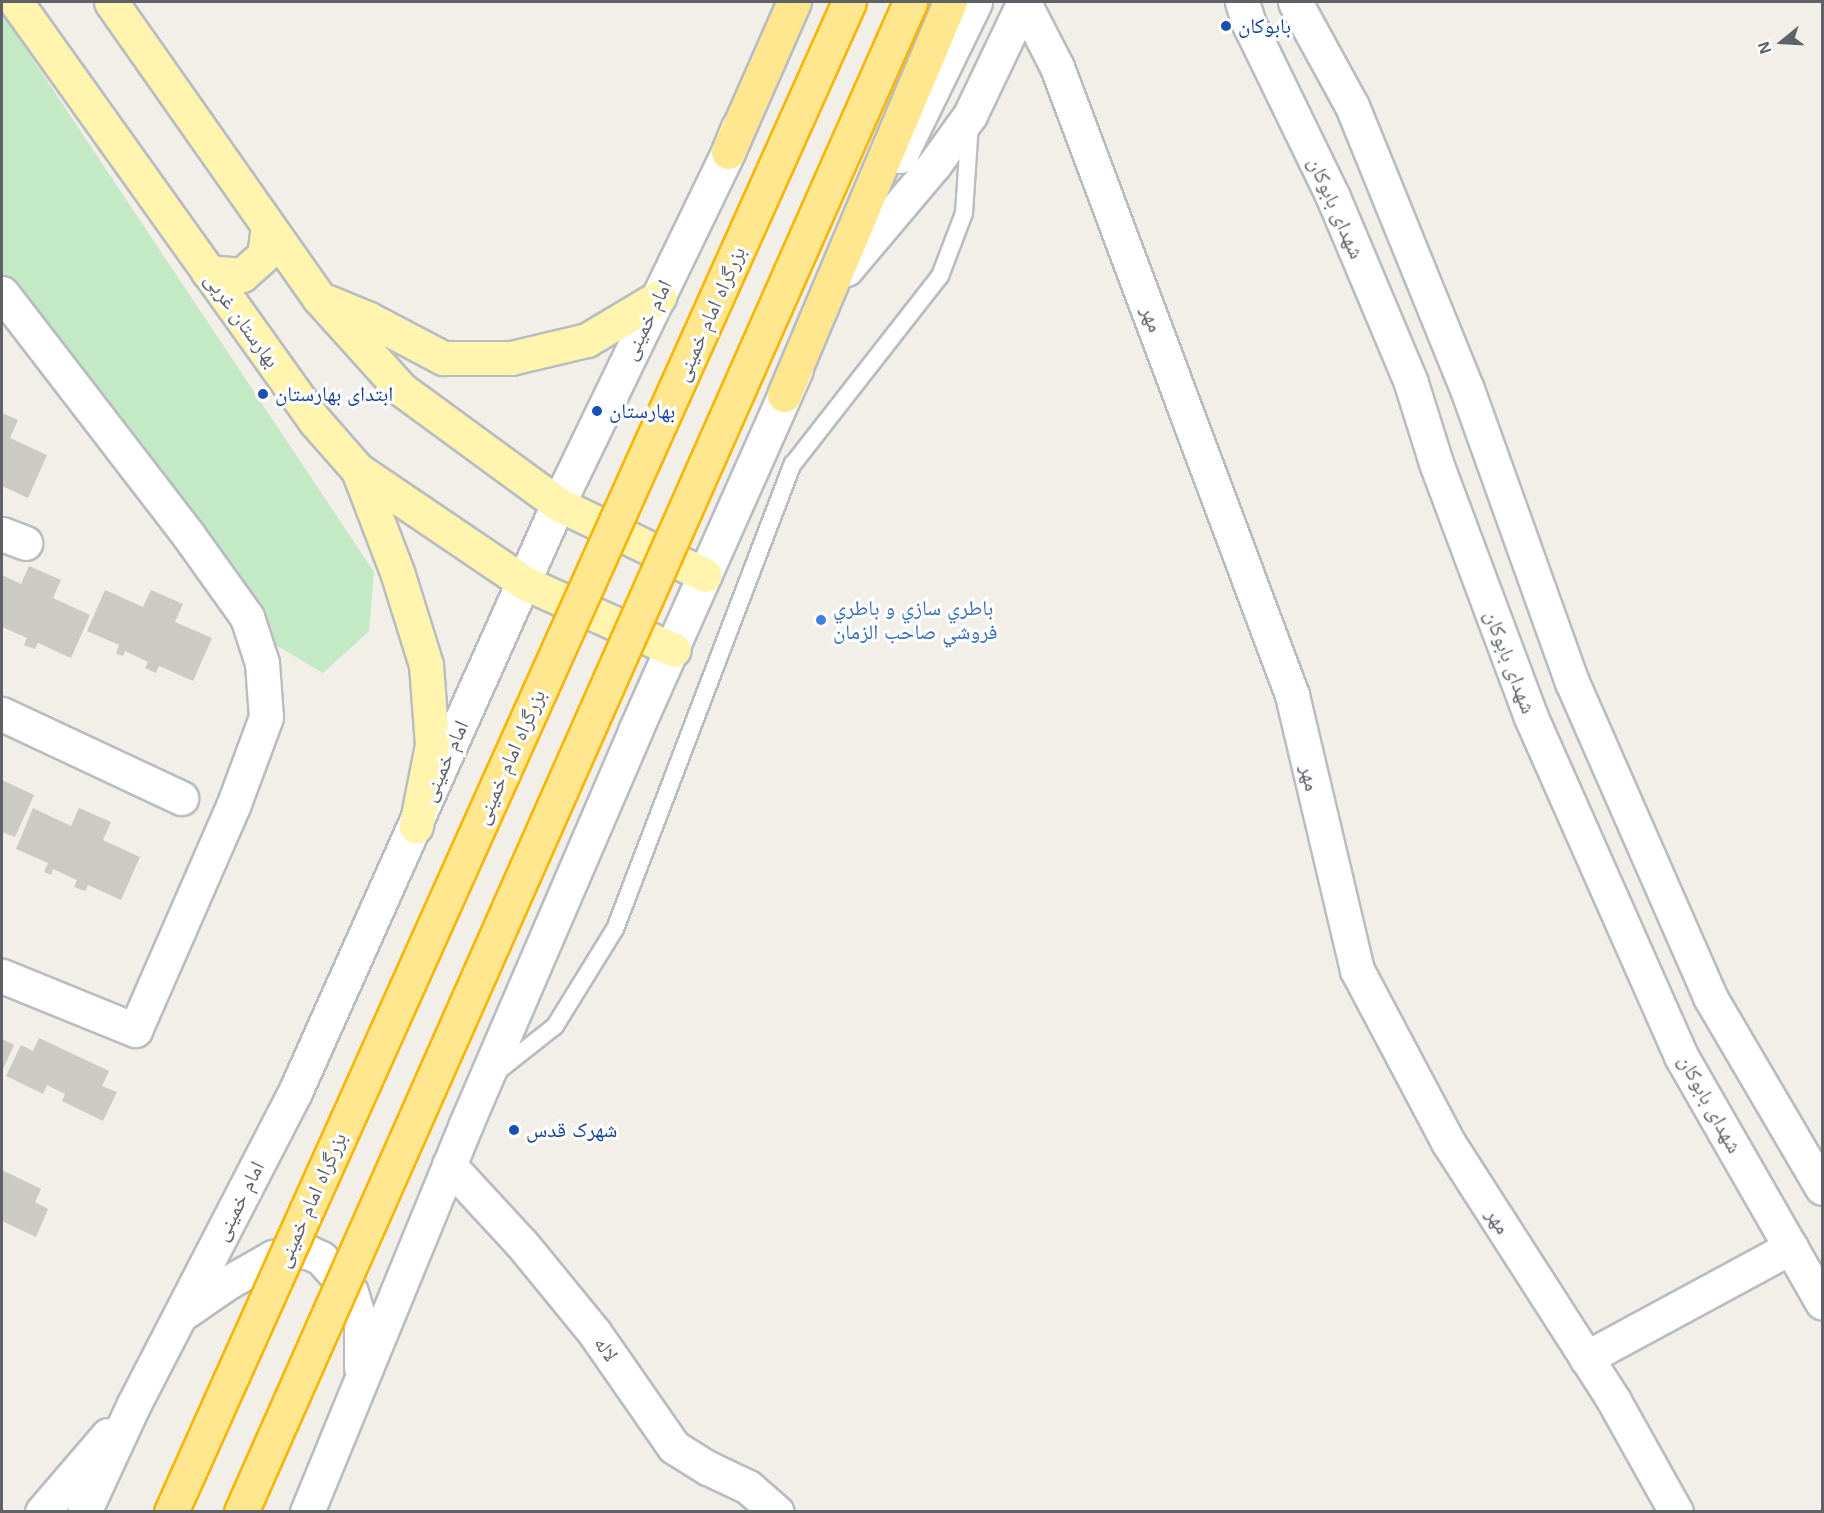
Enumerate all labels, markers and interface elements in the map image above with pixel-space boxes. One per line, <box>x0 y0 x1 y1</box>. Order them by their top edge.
north arrow <box>1752 12 1812 72</box>
place label: بابوکان <box>1238 13 1291 39</box>
marker: بابوکان <box>1219 19 1233 33</box>
text: N <box>1755 40 1774 56</box>
street label: شهدای بابوکان <box>1302 153 1370 263</box>
street label: بزرگراه امام خمینی <box>669 243 751 385</box>
street label: بهارستان غربی <box>199 268 285 372</box>
street label: امام خمینی <box>617 276 677 364</box>
street label: مهر <box>1136 302 1168 336</box>
place label: ابتدای بهارستان <box>275 381 393 407</box>
marker: ابتدای بهارستان <box>256 387 270 401</box>
place label: بهارستان <box>609 398 675 424</box>
marker: بهارستان <box>590 404 604 418</box>
place label: باطري سازي و باطري فروشي صاحب الزمان <box>833 595 998 645</box>
street label: شهدای بابوکان <box>1479 607 1541 717</box>
marker: باطري سازي و باطري فروشي صاحب الزمان <box>814 613 828 627</box>
street label: بزرگراه امام خمینی <box>469 686 551 828</box>
street label: امام خمینی <box>416 717 474 805</box>
street label: مهر <box>1295 763 1325 793</box>
street label: شهدای بابوکان <box>1673 1050 1747 1158</box>
place label: شهرک قدس <box>526 1117 617 1143</box>
marker: شهرک قدس <box>507 1123 521 1137</box>
street label: بزرگراه امام خمینی <box>270 1129 352 1271</box>
street label: امام خمینی <box>208 1157 270 1245</box>
street label: مهر <box>1480 1203 1516 1239</box>
street label: لاله <box>589 1332 623 1366</box>

